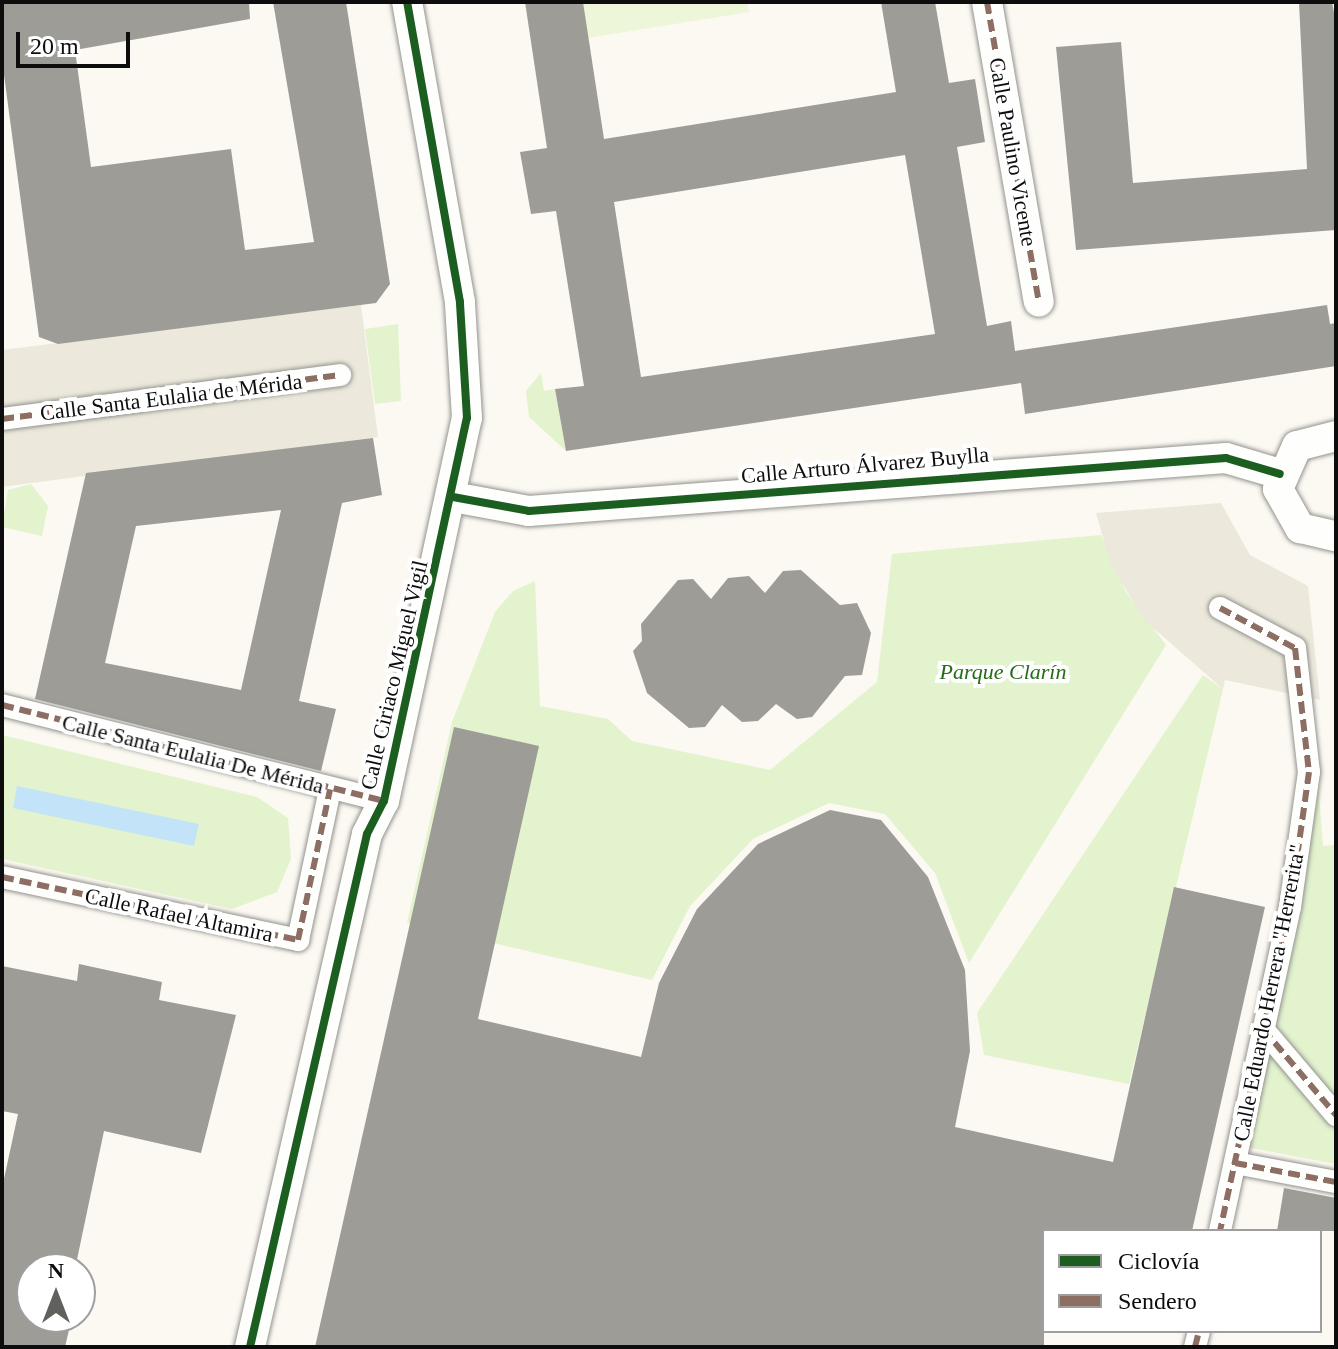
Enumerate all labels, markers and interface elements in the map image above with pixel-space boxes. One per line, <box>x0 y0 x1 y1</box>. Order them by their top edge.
scale bar <box>20 16 134 66</box>
text: 20 m <box>30 33 79 59</box>
street label: Calle Paulino Vicente <box>983 55 1043 249</box>
street label: Calle Santa Eulalia de Mérida <box>38 368 304 426</box>
street label: Calle Arturo Álvarez Buylla <box>739 441 991 489</box>
street label: Calle Ciriaco Miguel Vigil <box>355 557 433 793</box>
park label: Parque Clarín <box>940 659 1066 685</box>
street label: Calle Santa Eulalia De Mérida <box>59 709 327 799</box>
street label: Calle Eduardo Herrera "Herrerita" <box>1227 842 1311 1144</box>
street label: Calle Rafael Altamira <box>82 882 276 948</box>
legend <box>1042 1229 1322 1333</box>
text: Ciclovía <box>1118 1248 1199 1274</box>
north arrow <box>16 1253 96 1333</box>
text: N <box>48 1258 64 1283</box>
text: Sendero <box>1118 1288 1197 1314</box>

